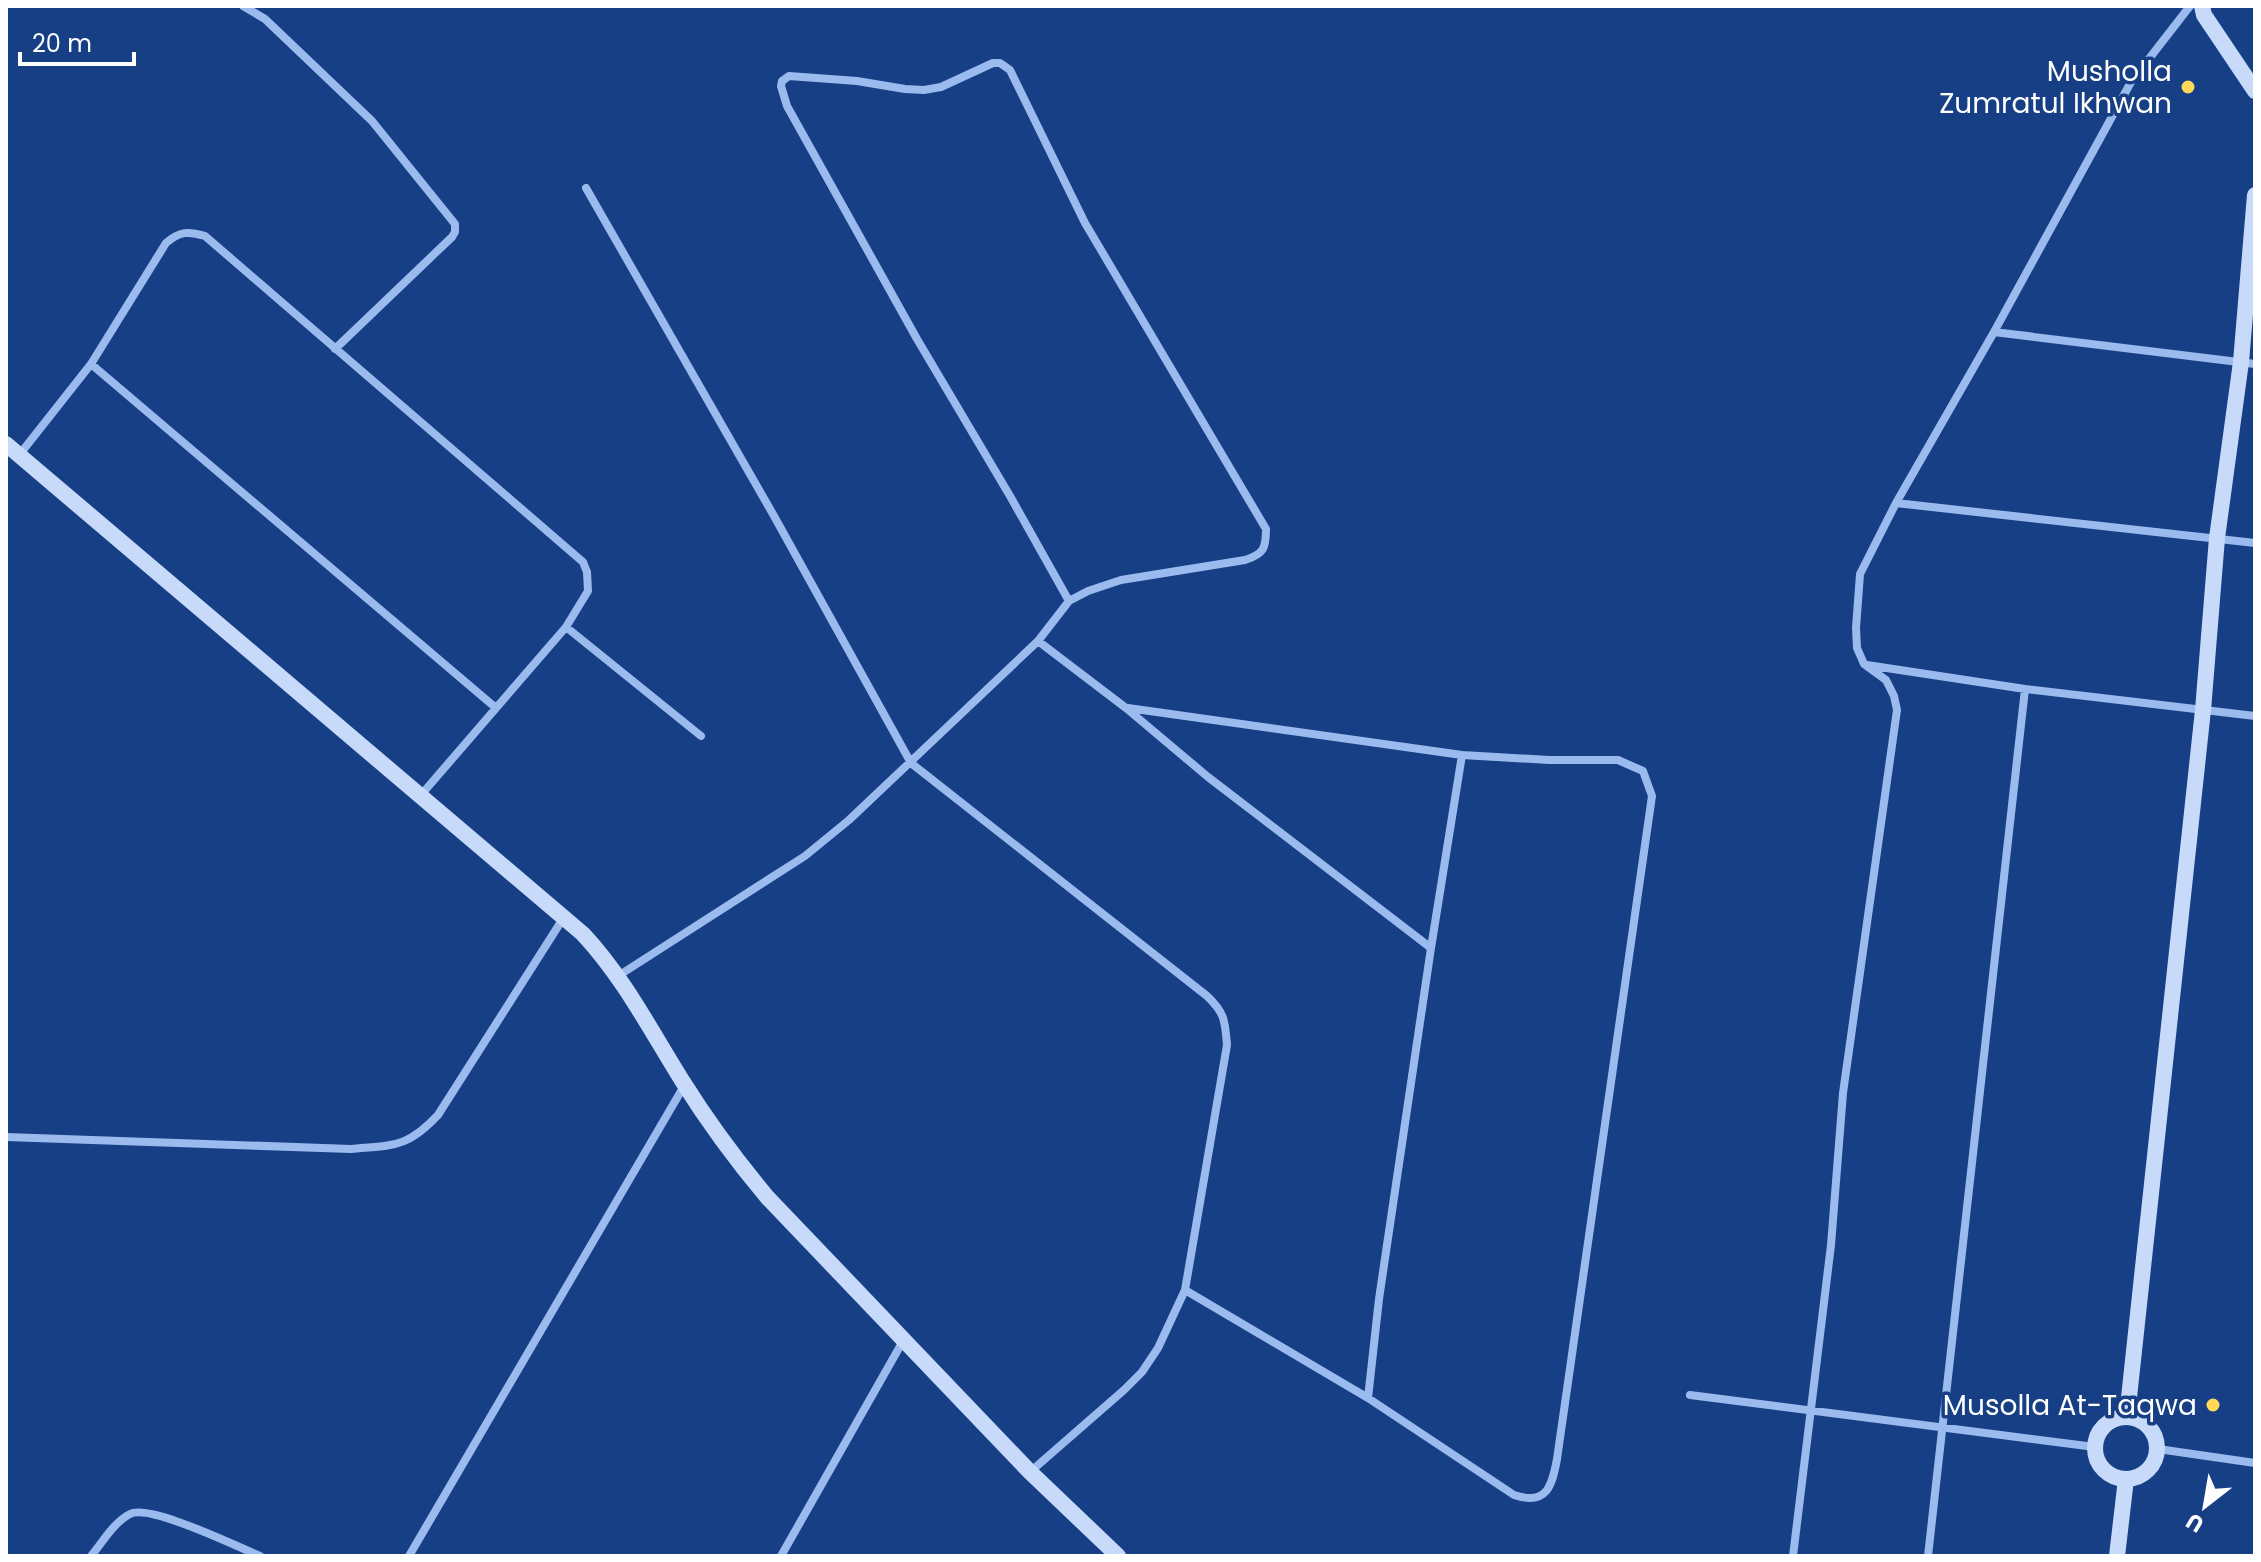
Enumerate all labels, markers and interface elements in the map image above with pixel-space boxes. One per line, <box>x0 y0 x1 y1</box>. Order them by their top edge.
scale bar <box>20 16 134 66</box>
text: 20 m <box>32 27 92 60</box>
place label: Musholla Zumratul Ikhwan <box>1939 52 2172 123</box>
marker: Musholla Zumratul Ikhwan <box>2179 78 2197 96</box>
place label: Musolla At-Taqwa <box>1943 1386 2197 1425</box>
marker: Musolla At-Taqwa <box>2204 1396 2222 1414</box>
north arrow <box>2165 1466 2245 1546</box>
text: U <box>2180 1505 2210 1540</box>

